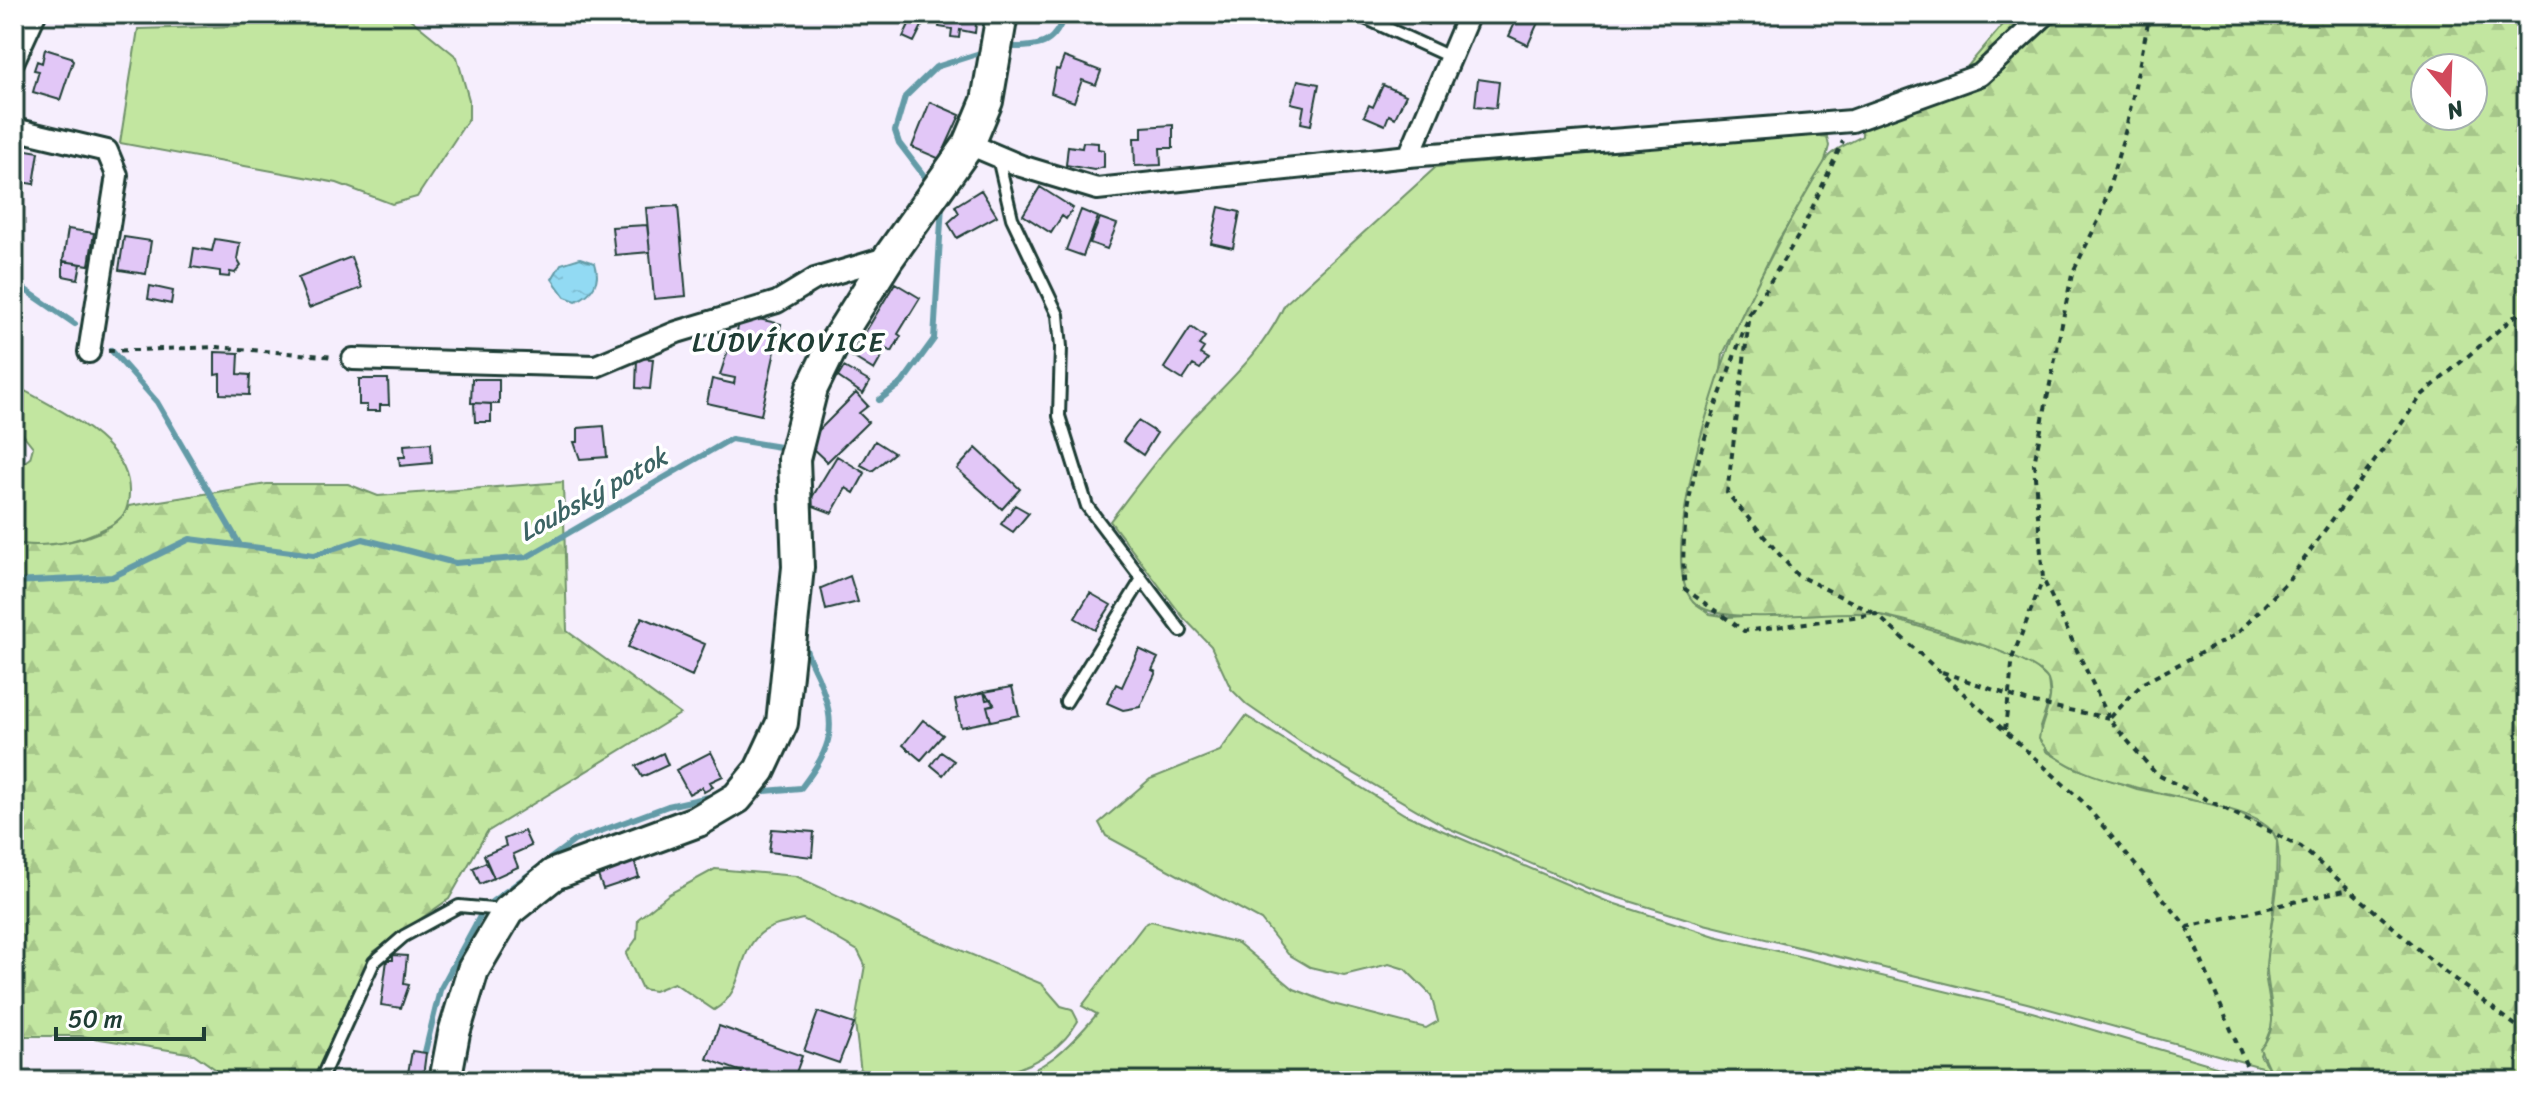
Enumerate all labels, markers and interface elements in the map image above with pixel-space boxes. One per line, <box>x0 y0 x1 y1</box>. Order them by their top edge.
north arrow <box>2409 52 2489 132</box>
text: N <box>2441 89 2470 132</box>
district label: LUDVÍKOVICE <box>692 317 886 366</box>
water label: Loubský potok <box>510 433 678 554</box>
scale bar <box>56 991 204 1041</box>
text: 50 m <box>68 998 123 1040</box>

